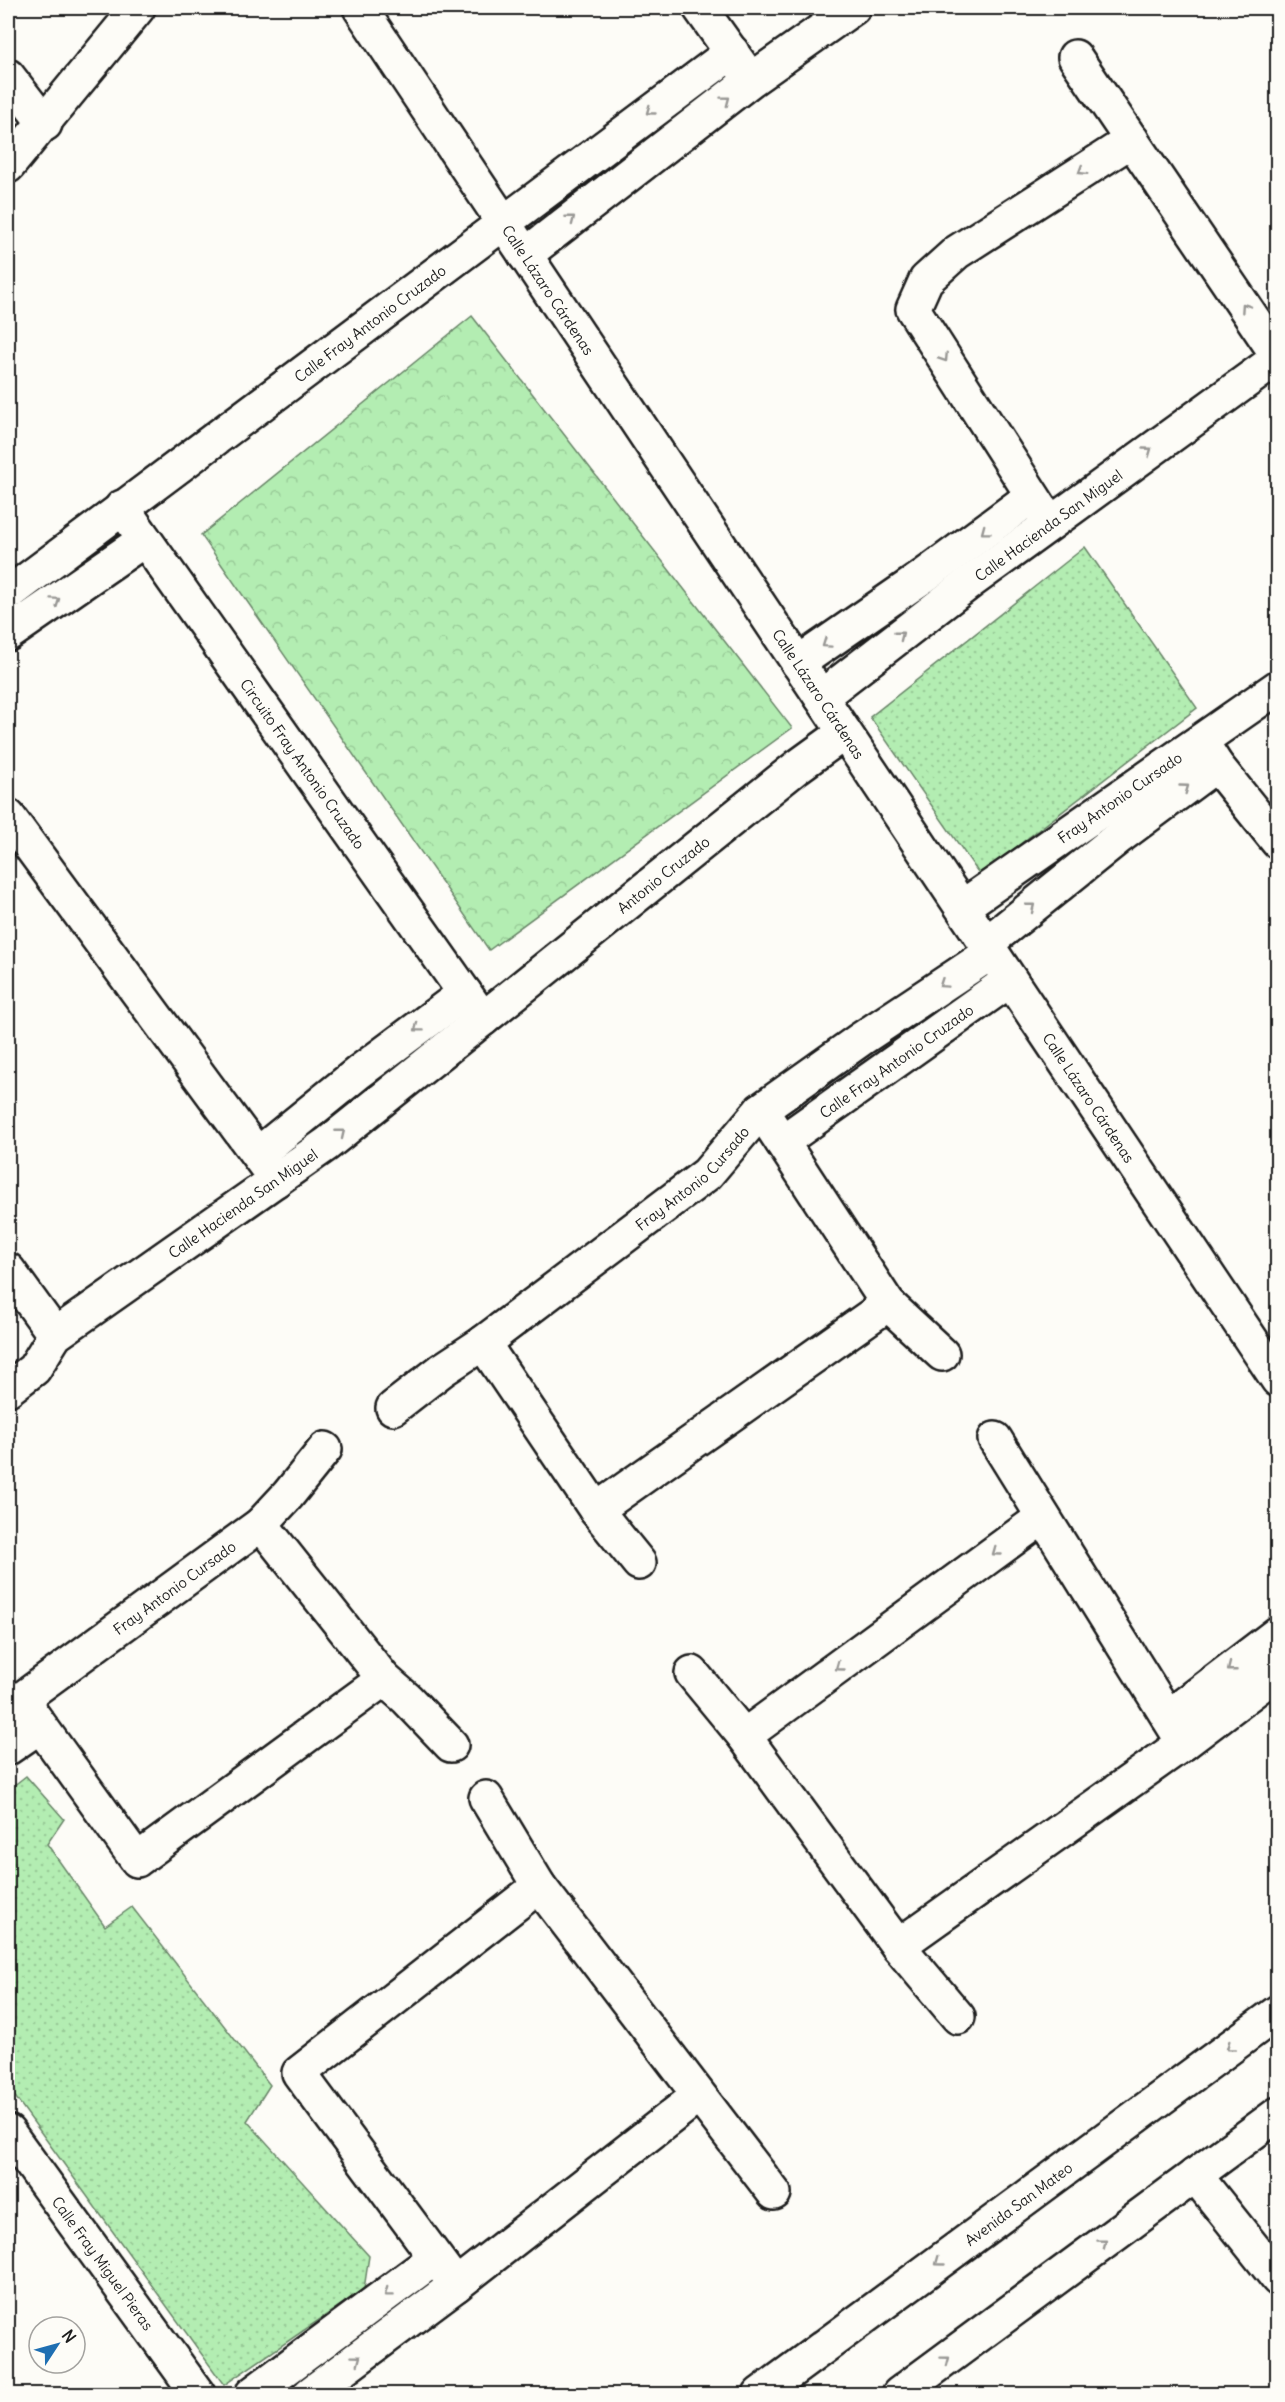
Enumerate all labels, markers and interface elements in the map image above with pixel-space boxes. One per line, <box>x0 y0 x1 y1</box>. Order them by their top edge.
one-way arrow <box>719 96 730 107</box>
one-way arrow <box>646 104 657 115</box>
one-way arrow <box>1078 164 1089 175</box>
one-way arrow <box>565 216 576 227</box>
street label: Calle Lázaro Cárdenas <box>498 221 599 358</box>
street label: Calle Fray Antonio Cruzado <box>290 260 449 386</box>
one-way arrow <box>1241 303 1252 314</box>
one-way arrow <box>937 352 949 362</box>
one-way arrow <box>1142 447 1153 458</box>
street label: Calle Hacienda San Miguel <box>971 465 1126 585</box>
one-way arrow <box>981 523 992 534</box>
one-way arrow <box>49 597 60 608</box>
street label: Calle Lázaro Cárdenas <box>769 625 869 762</box>
one-way arrow <box>894 632 905 643</box>
one-way arrow <box>822 637 833 648</box>
street label: Circuito Fray Antonio Cruzado <box>236 675 369 852</box>
street label: Fray Antonio Cursado <box>1054 747 1185 847</box>
one-way arrow <box>1179 784 1190 795</box>
street label: Antonio Cruzado <box>613 832 713 917</box>
one-way arrow <box>1025 904 1036 915</box>
one-way arrow <box>939 977 950 988</box>
street label: Calle Fray Antonio Cruzado <box>815 1000 977 1122</box>
one-way arrow <box>413 1021 424 1032</box>
street label: Calle Lázaro Cárdenas <box>1039 1029 1139 1166</box>
street label: Fray Antonio Cursado <box>632 1122 753 1234</box>
one-way arrow <box>334 1129 345 1140</box>
street label: Calle Hacienda San Miguel <box>164 1144 321 1262</box>
street label: Fray Antonio Cursado <box>109 1536 239 1639</box>
one-way arrow <box>992 1545 1003 1556</box>
one-way arrow <box>835 1660 846 1671</box>
one-way arrow <box>1227 1661 1238 1672</box>
one-way arrow <box>1226 2039 1237 2050</box>
street label: Avenida San Mateo <box>961 2157 1076 2249</box>
street label: Calle Fray Miguel Pieras <box>48 2193 158 2334</box>
one-way arrow <box>1096 2240 1107 2251</box>
one-way arrow <box>934 2255 945 2266</box>
one-way arrow <box>384 2286 395 2297</box>
north arrow <box>27 2315 87 2375</box>
text: N <box>58 2326 80 2347</box>
one-way arrow <box>350 2356 361 2367</box>
one-way arrow <box>940 2356 951 2367</box>

